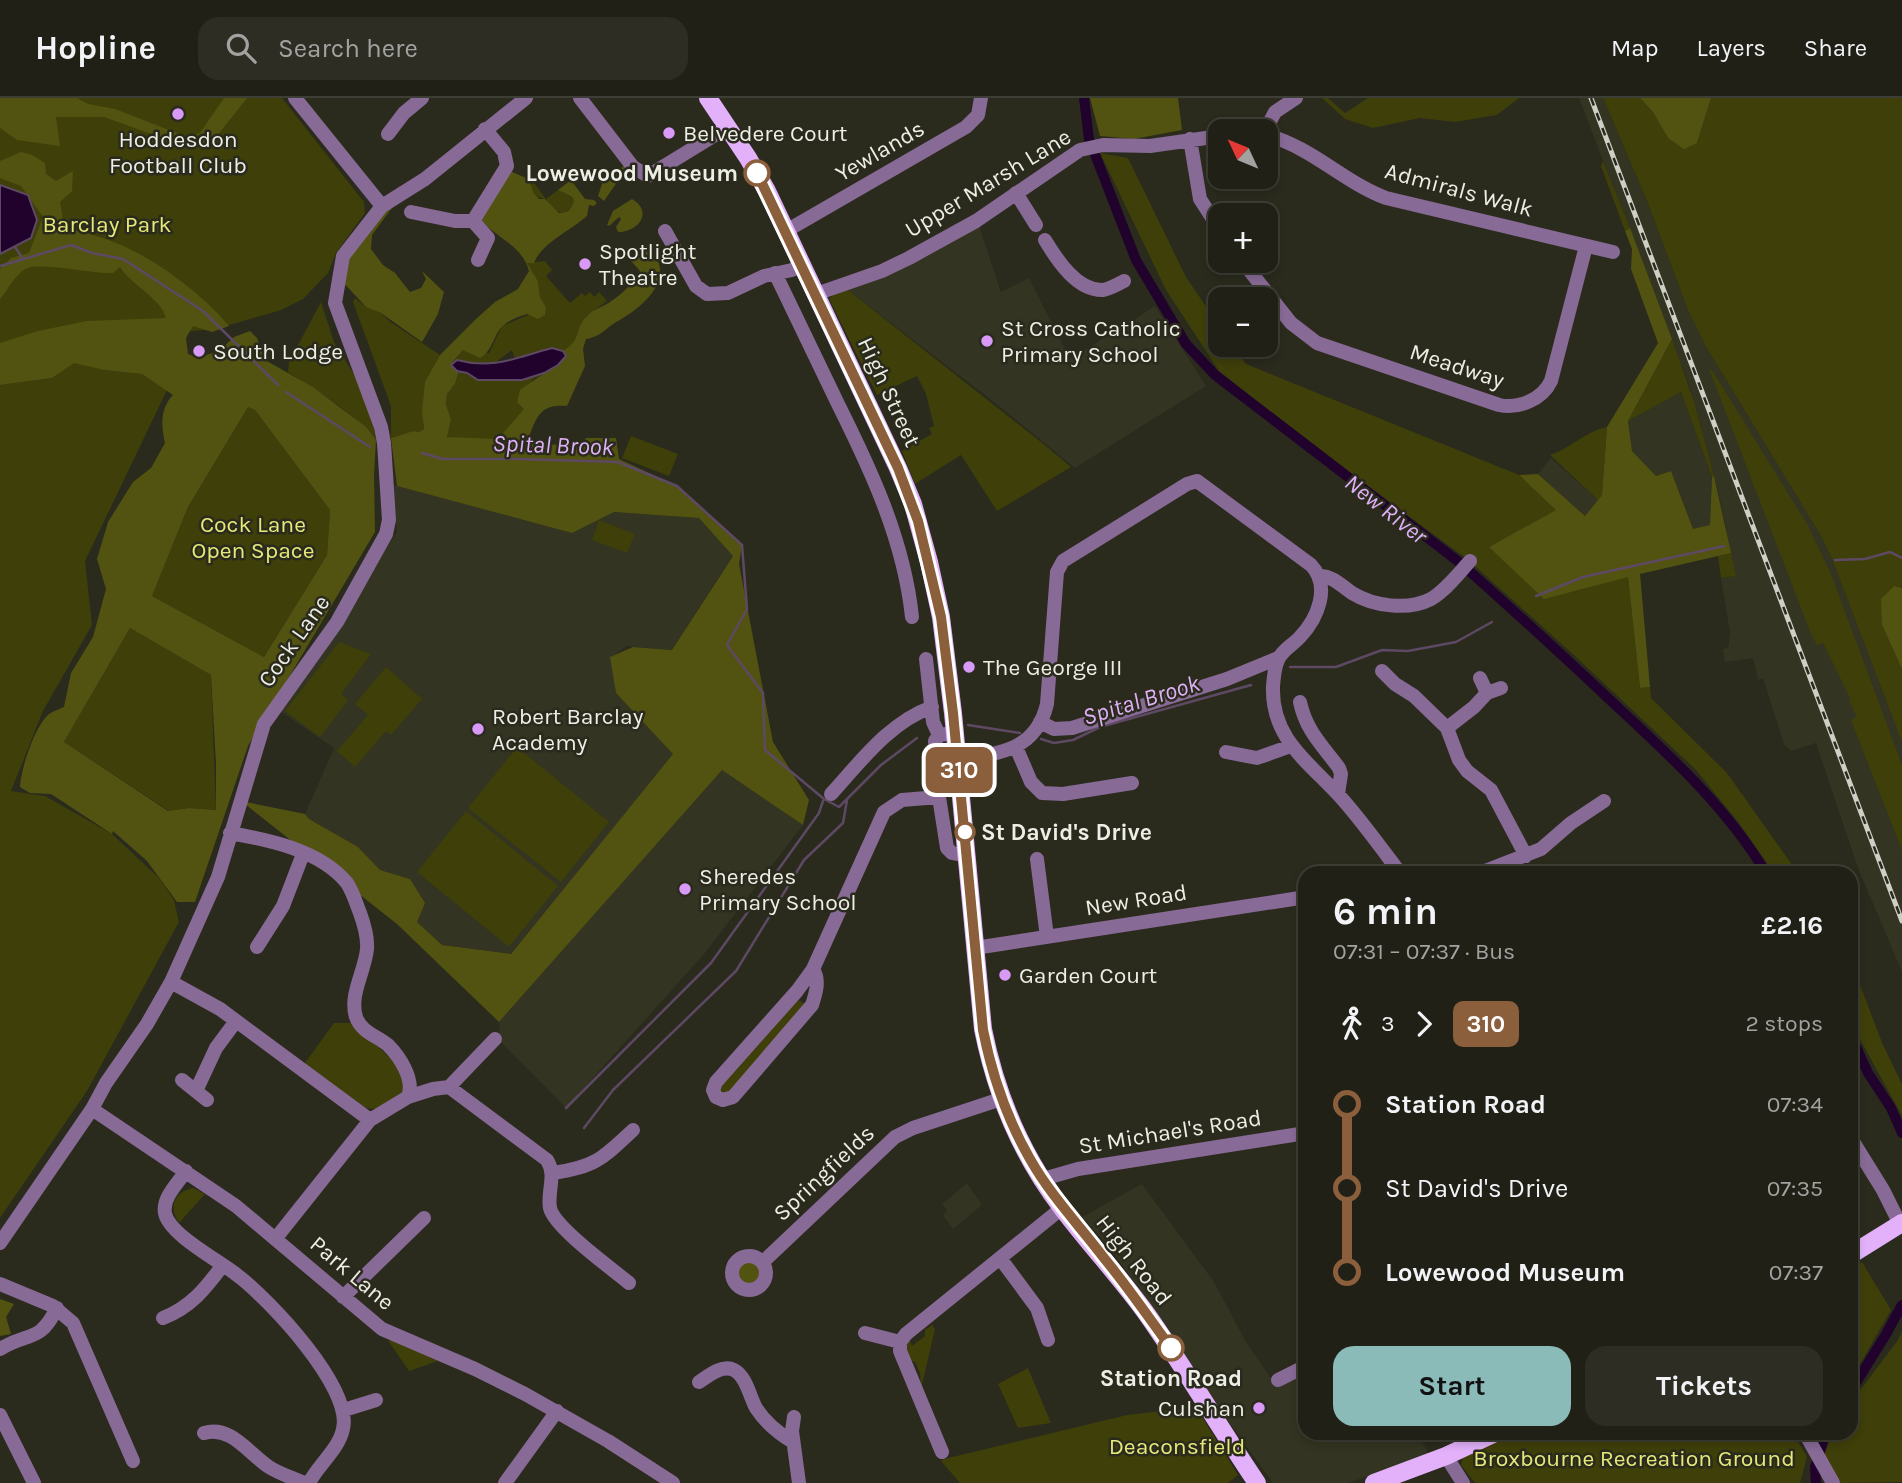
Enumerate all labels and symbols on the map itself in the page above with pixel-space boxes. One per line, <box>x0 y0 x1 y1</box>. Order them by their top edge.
marker: Hoddesdon Football Club <box>170 106 186 122</box>
street label: Yewlands <box>831 115 929 187</box>
north arrow <box>1208 119 1278 189</box>
place label: Belvedere Court <box>683 120 848 147</box>
street label: Upper Marsh Lane <box>900 123 1076 243</box>
marker: Belvedere Court <box>661 125 677 141</box>
place label: Hoddesdon Football Club <box>109 126 247 179</box>
street label: Admirals Walk <box>1382 157 1536 223</box>
place label: Lowewood Museum <box>525 160 738 187</box>
marker: Lowewood Museum <box>744 160 770 186</box>
park label: Barclay Park <box>42 211 172 238</box>
place label: Spotlight Theatre <box>599 238 697 291</box>
marker: Spotlight Theatre <box>577 256 593 272</box>
place label: St Cross Catholic Primary School <box>1001 315 1181 368</box>
street label: High Street <box>852 333 926 451</box>
marker: St Cross Catholic Primary School <box>979 333 995 349</box>
place label: South Lodge <box>213 338 343 365</box>
street label: Meadway <box>1406 338 1508 394</box>
marker: South Lodge <box>191 343 207 359</box>
water label: Spital Brook <box>492 429 615 461</box>
water label: New River <box>1339 468 1433 550</box>
park label: Cock Lane Open Space <box>191 511 315 564</box>
street label: Cock Lane <box>253 590 335 692</box>
place label: The George III <box>983 654 1122 681</box>
marker: The George III <box>961 659 977 675</box>
water label: Spital Brook <box>1079 669 1204 731</box>
place label: Robert Barclay Academy <box>492 703 644 756</box>
marker: Robert Barclay Academy <box>470 721 486 737</box>
line badge: 310 <box>919 747 999 793</box>
place label: St David's Drive <box>981 819 1152 846</box>
marker: St David's Drive <box>955 822 975 842</box>
place label: Sheredes Primary School <box>699 863 857 916</box>
street label: New Road <box>1083 879 1189 921</box>
marker: Sheredes Primary School <box>677 881 693 897</box>
place label: Garden Court <box>1019 962 1157 989</box>
marker: Garden Court <box>997 967 1013 983</box>
street label: St Michael's Road <box>1077 1104 1263 1160</box>
street label: Springfields <box>768 1119 880 1227</box>
street label: High Road <box>1090 1209 1178 1311</box>
street label: Park Lane <box>305 1230 399 1316</box>
marker: Station Road <box>1158 1335 1184 1361</box>
place label: Station Road <box>1100 1365 1242 1392</box>
place label: Culshan <box>1158 1395 1245 1422</box>
marker: Culshan <box>1251 1400 1267 1416</box>
park label: Deaconsfield <box>1109 1433 1245 1460</box>
park label: Broxbourne Recreation Ground <box>1473 1445 1795 1472</box>

